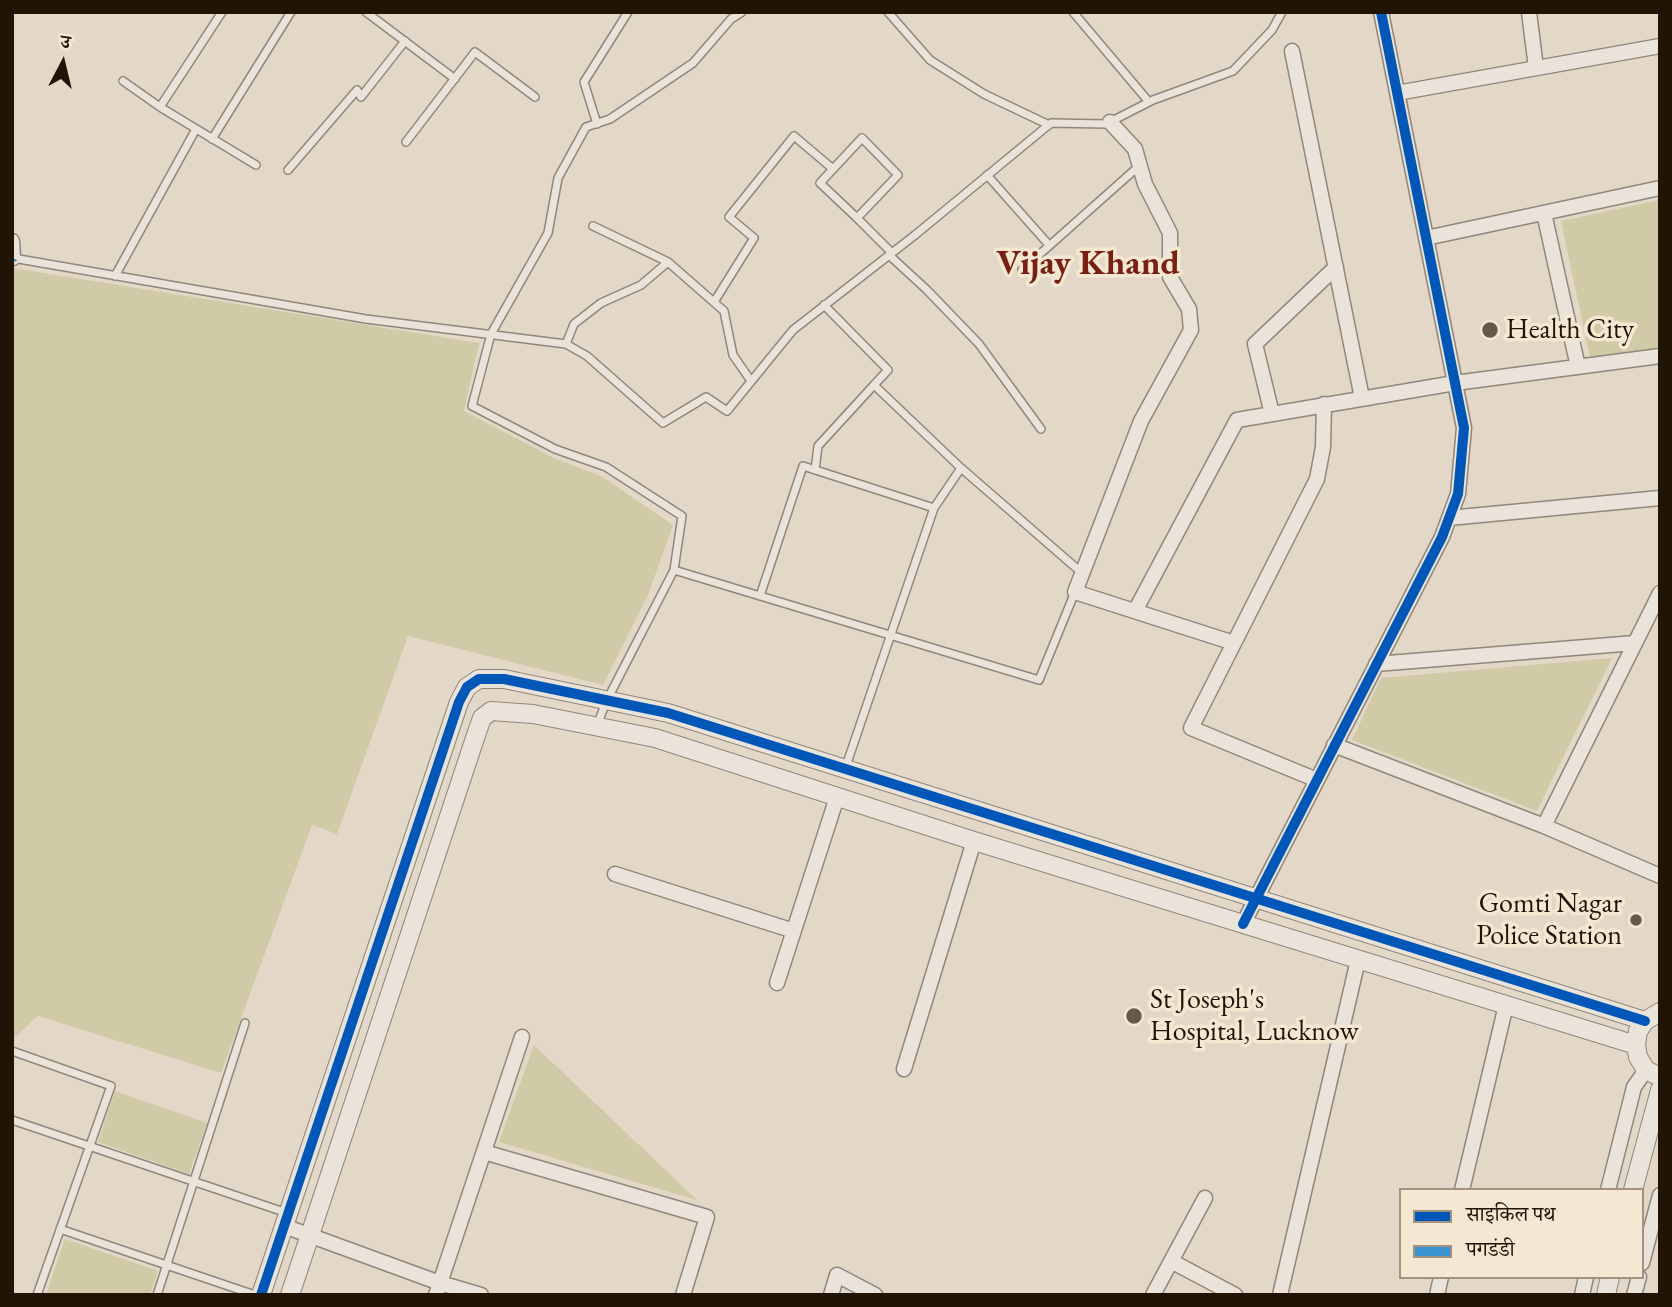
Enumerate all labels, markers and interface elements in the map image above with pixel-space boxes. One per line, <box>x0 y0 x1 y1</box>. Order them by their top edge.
north arrow <box>28 28 98 98</box>
text: उ <box>59 29 72 55</box>
district label: Vijay Khand <box>996 243 1180 285</box>
place label: Health City <box>1506 313 1634 347</box>
marker: Health City <box>1480 320 1500 340</box>
place label: Gomti Nagar Police Station <box>1476 887 1622 953</box>
marker: Gomti Nagar Police Station <box>1628 912 1644 928</box>
place label: St Joseph's Hospital, Lucknow <box>1150 983 1359 1049</box>
marker: St Joseph's Hospital, Lucknow <box>1124 1006 1144 1026</box>
legend <box>1399 1188 1644 1279</box>
text: साइकिल पथ <box>1466 1200 1556 1227</box>
text: पगडंडी <box>1466 1235 1515 1262</box>

